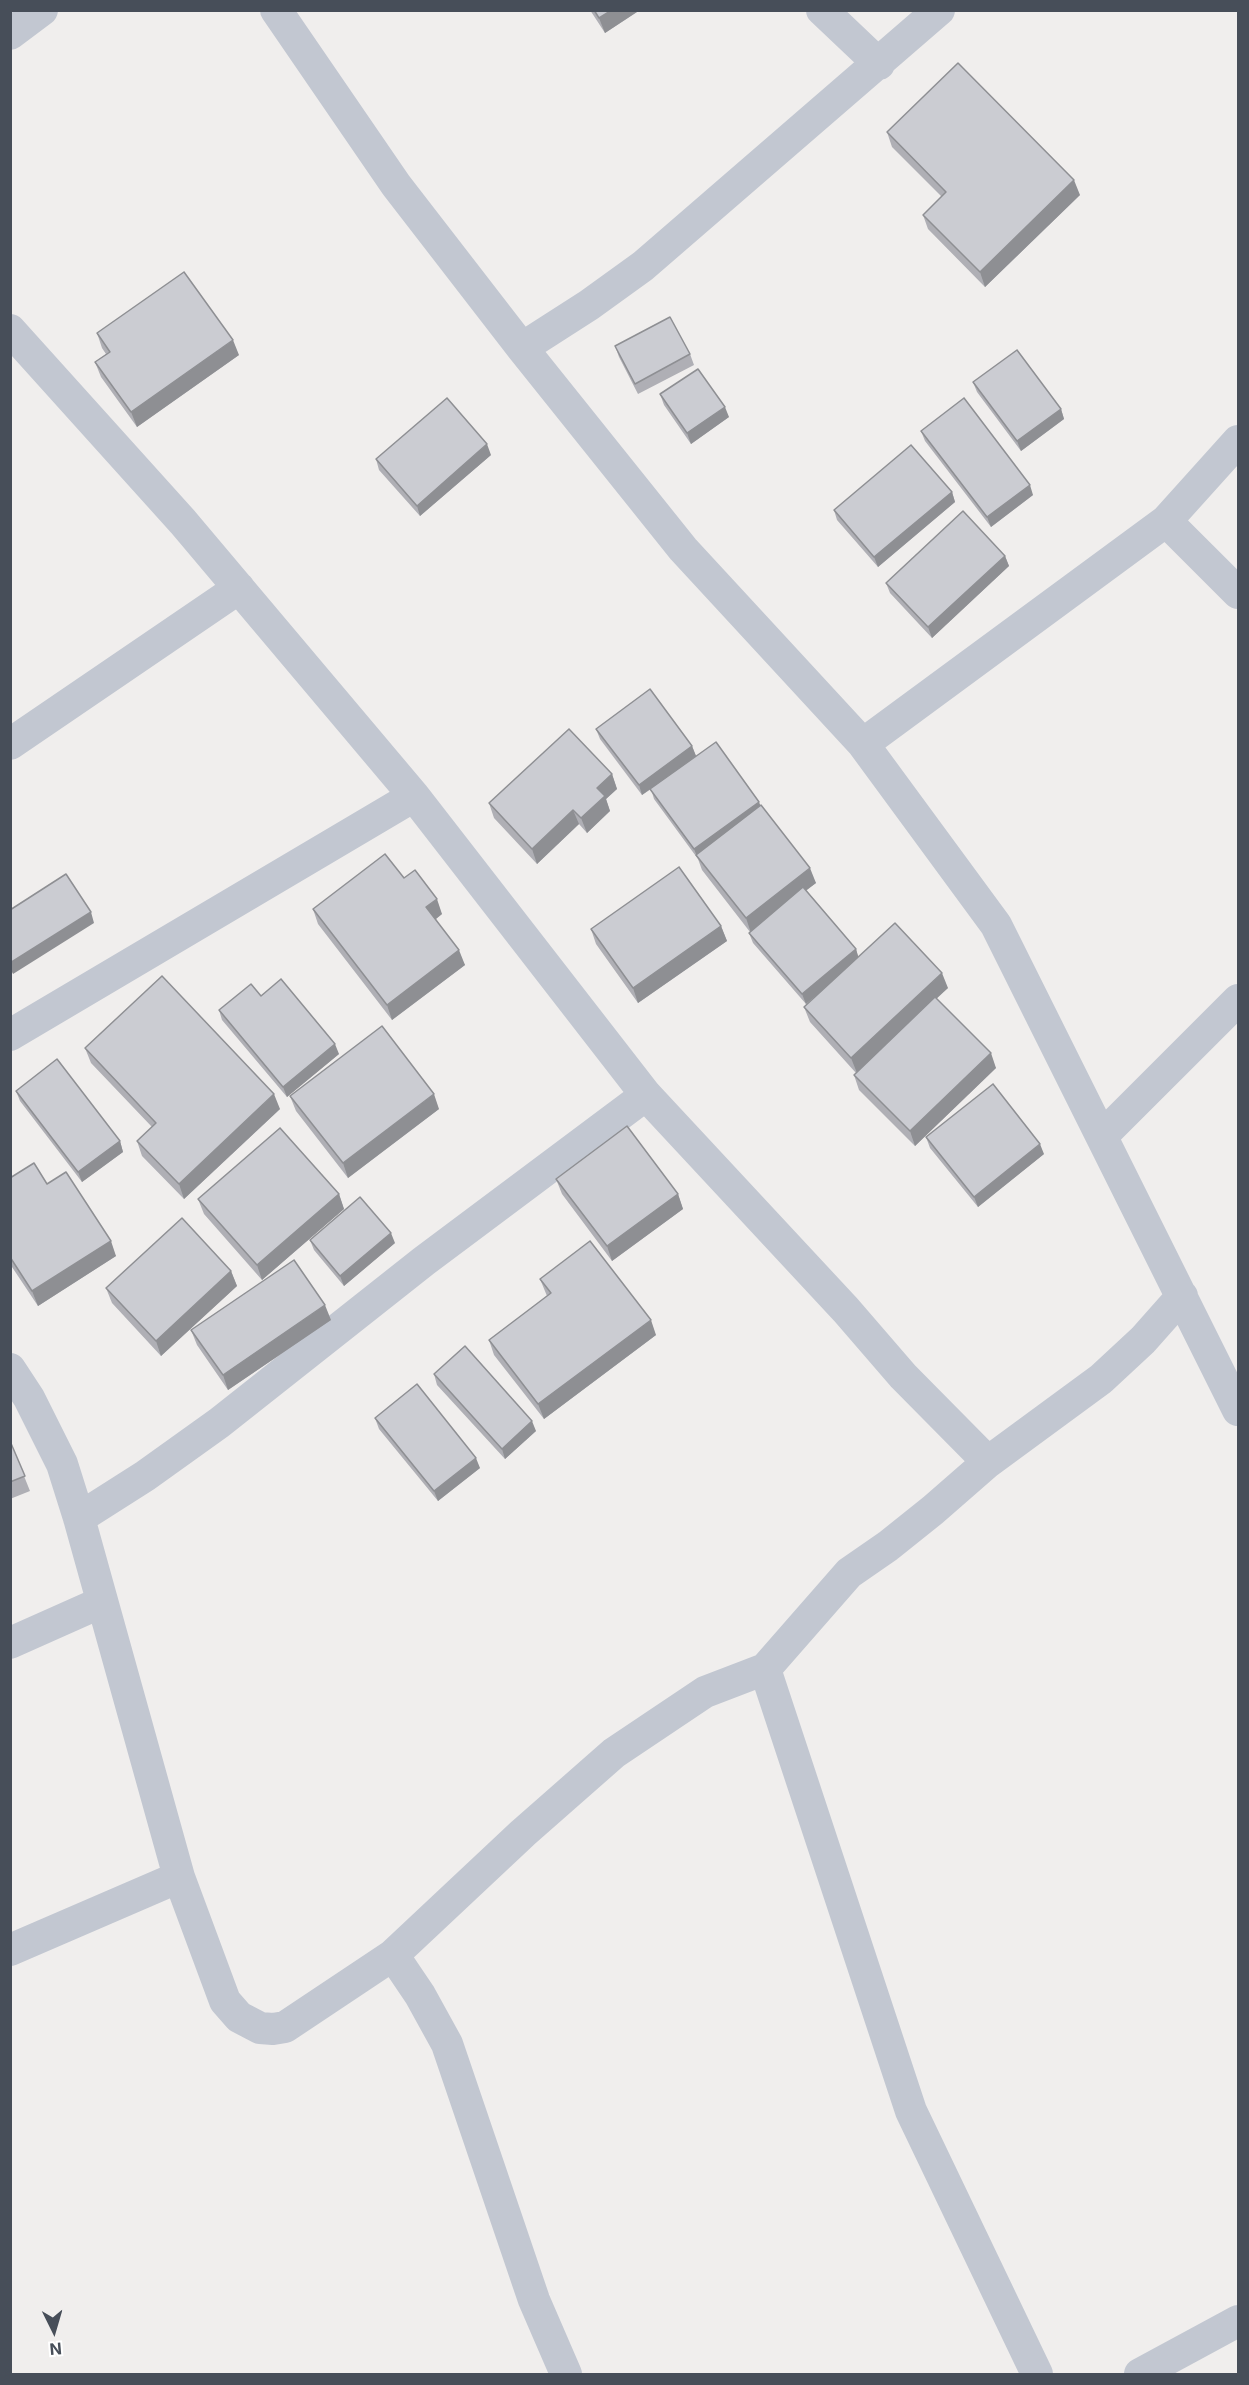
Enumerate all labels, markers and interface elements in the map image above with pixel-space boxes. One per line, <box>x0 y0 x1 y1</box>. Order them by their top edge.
north arrow <box>24 2301 84 2361</box>
text: N <box>49 2338 63 2359</box>

